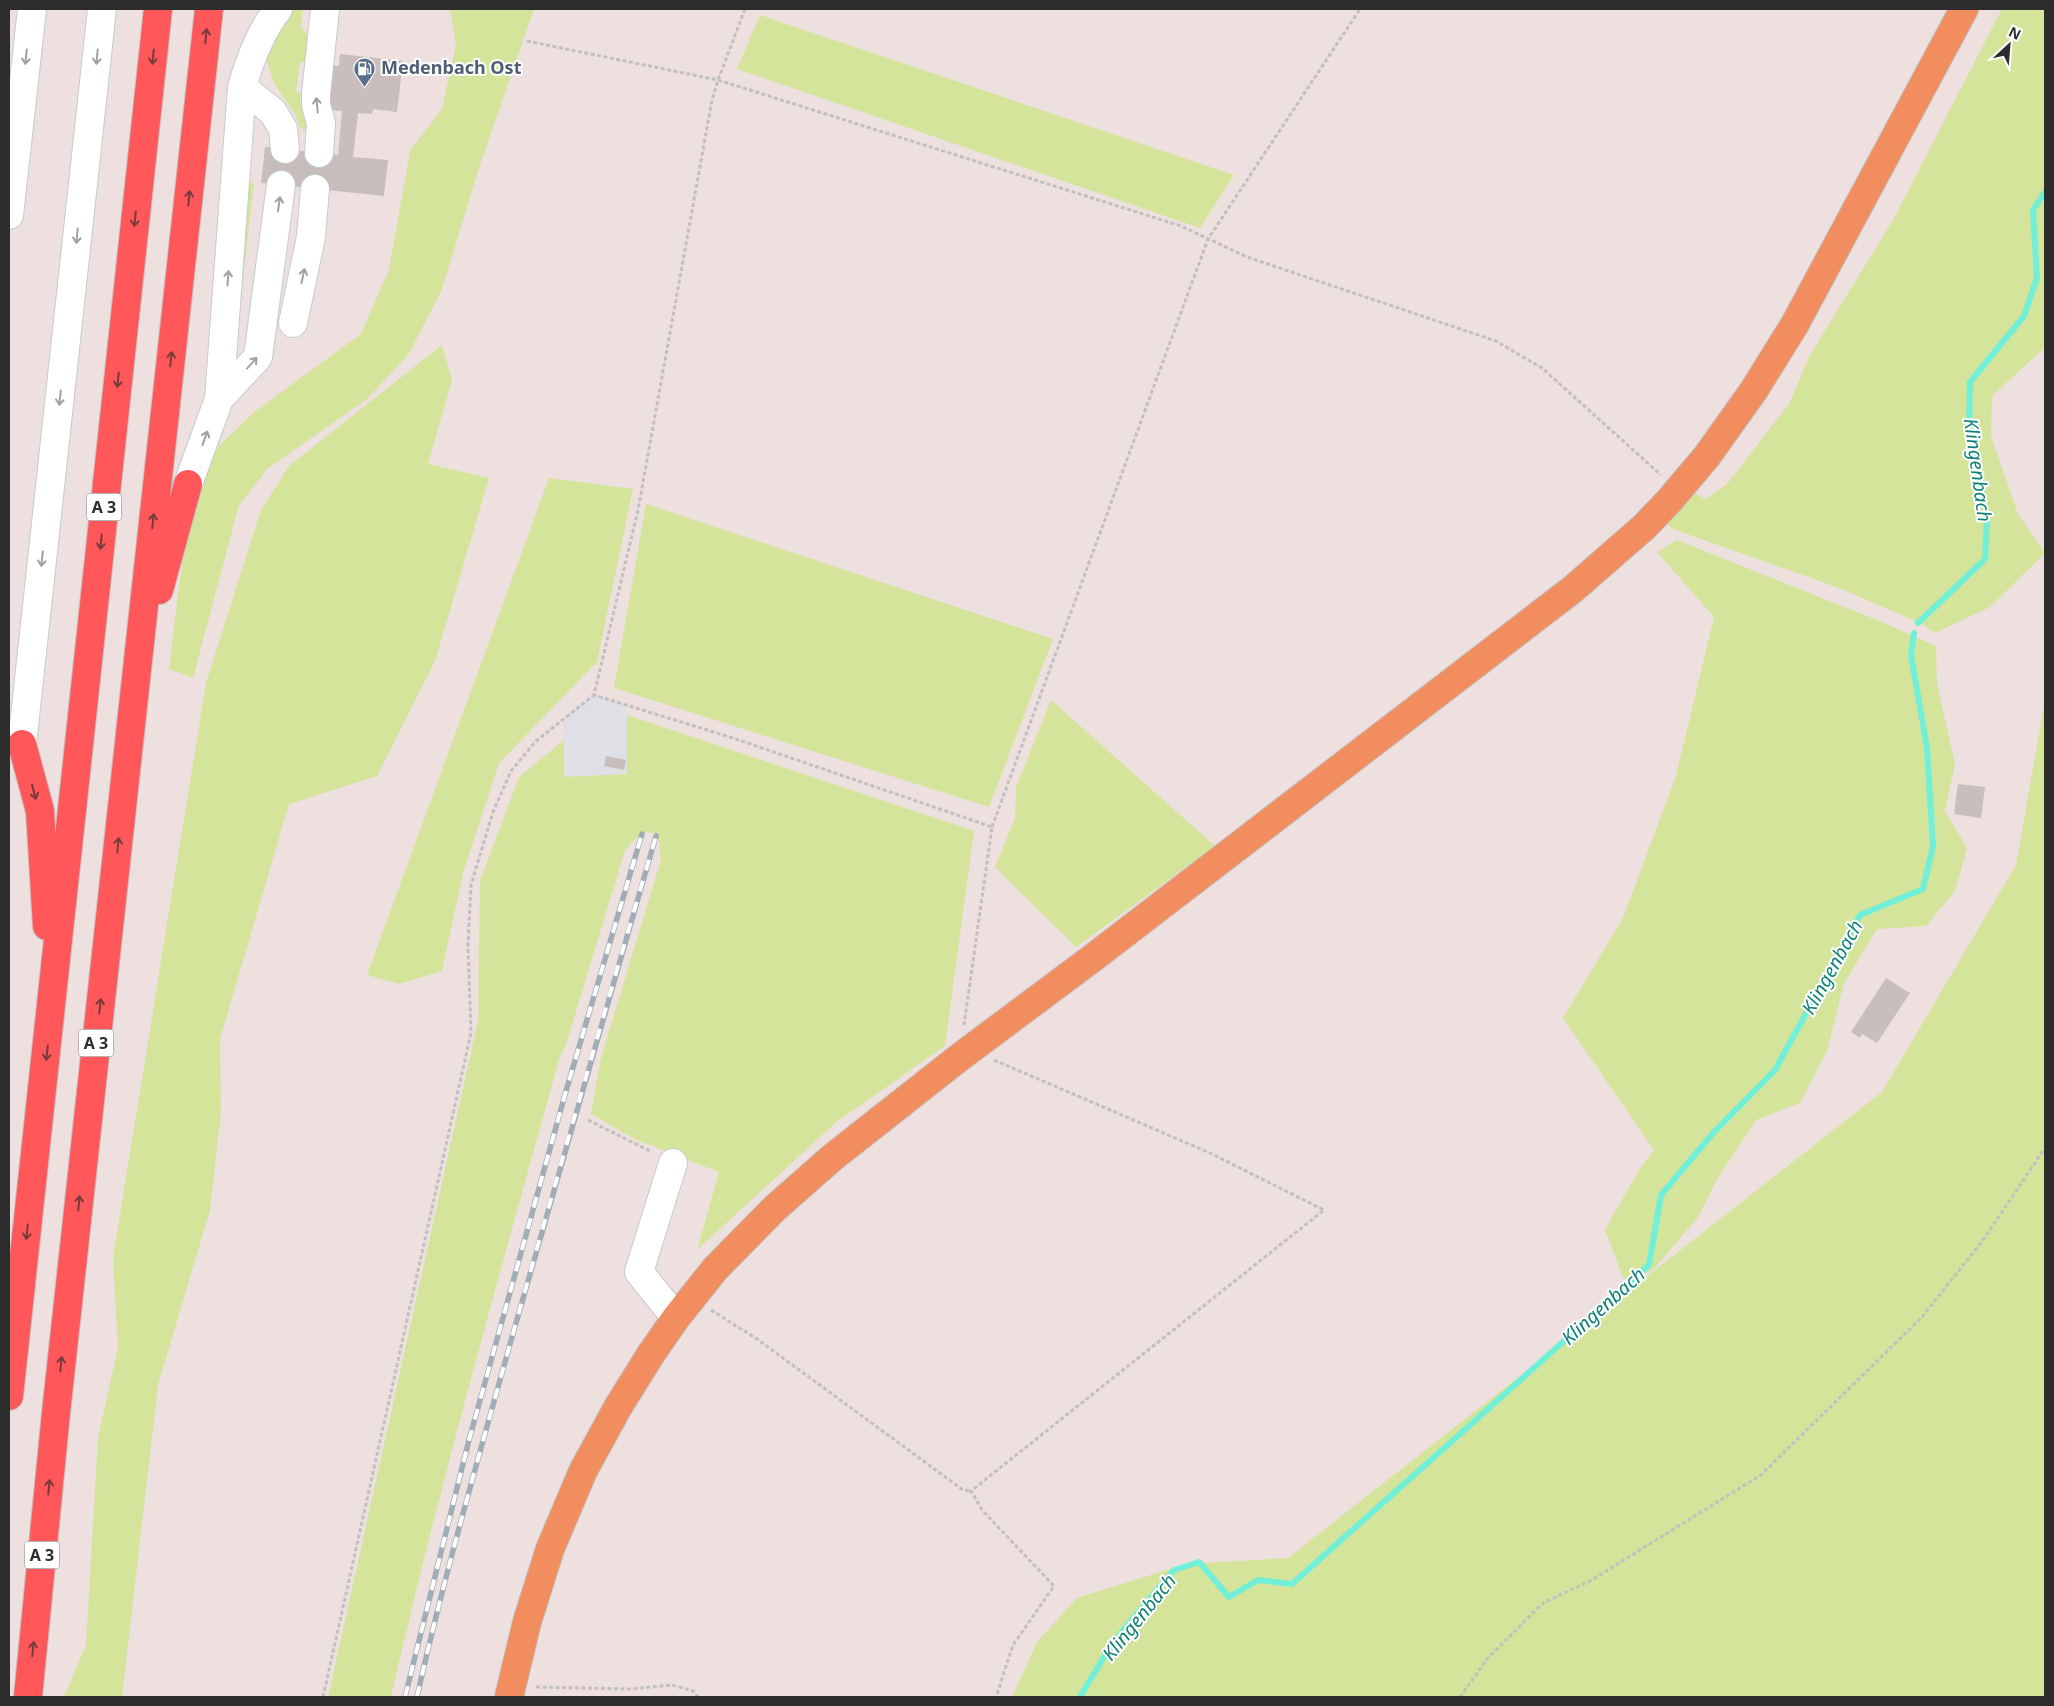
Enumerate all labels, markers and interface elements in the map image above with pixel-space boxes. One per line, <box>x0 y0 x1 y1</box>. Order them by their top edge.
north arrow <box>1984 20 2034 70</box>
text: N <box>2006 22 2024 44</box>
one-way arrow <box>202 29 211 45</box>
one-way arrow <box>21 49 31 65</box>
one-way arrow <box>92 49 101 65</box>
one-way arrow <box>148 49 158 65</box>
place label: Medenbach Ost <box>381 55 522 79</box>
fuel station icon: Medenbach Ost <box>353 56 377 87</box>
one-way arrow <box>312 97 322 113</box>
one-way arrow <box>184 190 194 206</box>
one-way arrow <box>274 196 284 212</box>
one-way arrow <box>130 210 140 226</box>
one-way arrow <box>72 228 82 244</box>
one-way arrow <box>298 268 308 284</box>
one-way arrow <box>224 271 233 287</box>
one-way arrow <box>166 352 176 368</box>
one-way arrow <box>246 357 258 370</box>
one-way arrow <box>113 372 123 388</box>
one-way arrow <box>55 389 64 405</box>
water label: Klingenbach <box>1958 417 1998 523</box>
one-way arrow <box>201 431 210 446</box>
road number: A 3 <box>86 494 122 520</box>
one-way arrow <box>148 513 158 529</box>
one-way arrow <box>96 534 106 550</box>
one-way arrow <box>37 551 47 567</box>
one-way arrow <box>30 783 40 799</box>
one-way arrow <box>113 837 123 853</box>
water label: Klingenbach <box>1795 915 1869 1019</box>
one-way arrow <box>95 999 105 1015</box>
road number: A 3 <box>78 1030 114 1056</box>
one-way arrow <box>42 1045 52 1061</box>
one-way arrow <box>74 1195 84 1211</box>
one-way arrow <box>22 1224 32 1240</box>
water label: Klingenbach <box>1556 1261 1650 1351</box>
one-way arrow <box>56 1357 66 1373</box>
one-way arrow <box>44 1479 54 1495</box>
road number: A 3 <box>24 1542 60 1568</box>
water label: Klingenbach <box>1096 1568 1182 1666</box>
one-way arrow <box>28 1641 38 1657</box>

